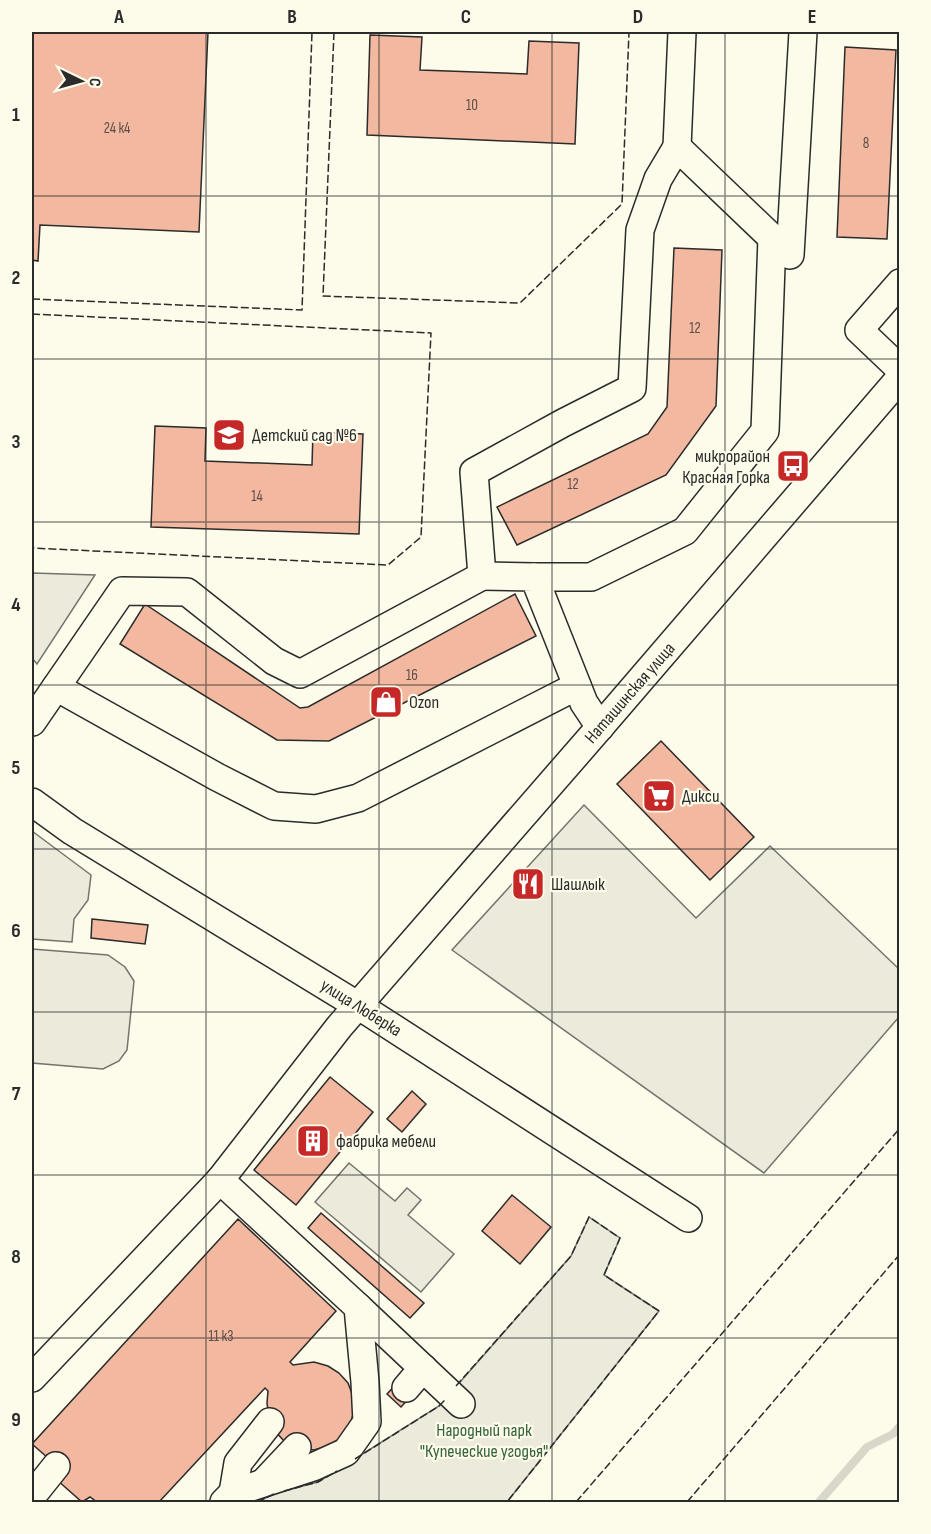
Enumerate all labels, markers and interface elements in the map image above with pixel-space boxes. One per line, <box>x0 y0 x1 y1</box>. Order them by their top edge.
text: A <box>113 5 124 29</box>
text: B <box>287 5 297 29</box>
text: C <box>461 5 471 29</box>
text: D <box>633 5 643 29</box>
text: E <box>808 5 816 29</box>
north arrow <box>51 51 111 111</box>
text: С <box>85 77 104 87</box>
house number: 10 <box>466 96 478 115</box>
text: 1 <box>12 103 20 127</box>
house number: 24 к4 <box>104 119 130 138</box>
house number: 8 <box>863 134 869 153</box>
text: 2 <box>12 266 20 290</box>
house number: 12 <box>689 319 701 338</box>
school or university icon: Детский сад №6 <box>211 417 247 453</box>
place label: Детский сад №6 <box>252 425 357 446</box>
text: 3 <box>12 430 21 454</box>
place label: микрорайон Красная Горка <box>682 446 770 488</box>
bus stop icon: микрорайон Красная Горка <box>775 448 811 484</box>
house number: 12 <box>567 475 579 494</box>
house number: 14 <box>251 487 263 506</box>
text: 4 <box>11 593 21 617</box>
street label: Наташинская улица <box>580 638 680 748</box>
house number: 16 <box>406 666 418 685</box>
shop icon: Ozon <box>368 684 404 720</box>
place label: Ozon <box>409 692 439 713</box>
text: 5 <box>12 756 21 780</box>
supermarket icon: Дикси <box>641 778 677 814</box>
place label: Дикси <box>682 786 719 807</box>
restaurant icon: Шашлык <box>510 866 546 902</box>
place label: Шашлык <box>551 874 605 895</box>
text: 6 <box>11 919 21 943</box>
street label: улица Люберка <box>317 975 406 1041</box>
text: 7 <box>12 1082 21 1106</box>
building icon: фабрика мебели <box>295 1123 331 1159</box>
place label: фабрика мебели <box>336 1131 436 1152</box>
text: 8 <box>11 1245 21 1269</box>
house number: 11 к3 <box>209 1327 233 1346</box>
text: 9 <box>11 1408 21 1432</box>
park label: Народный парк "Купеческие угодья" <box>420 1420 548 1462</box>

